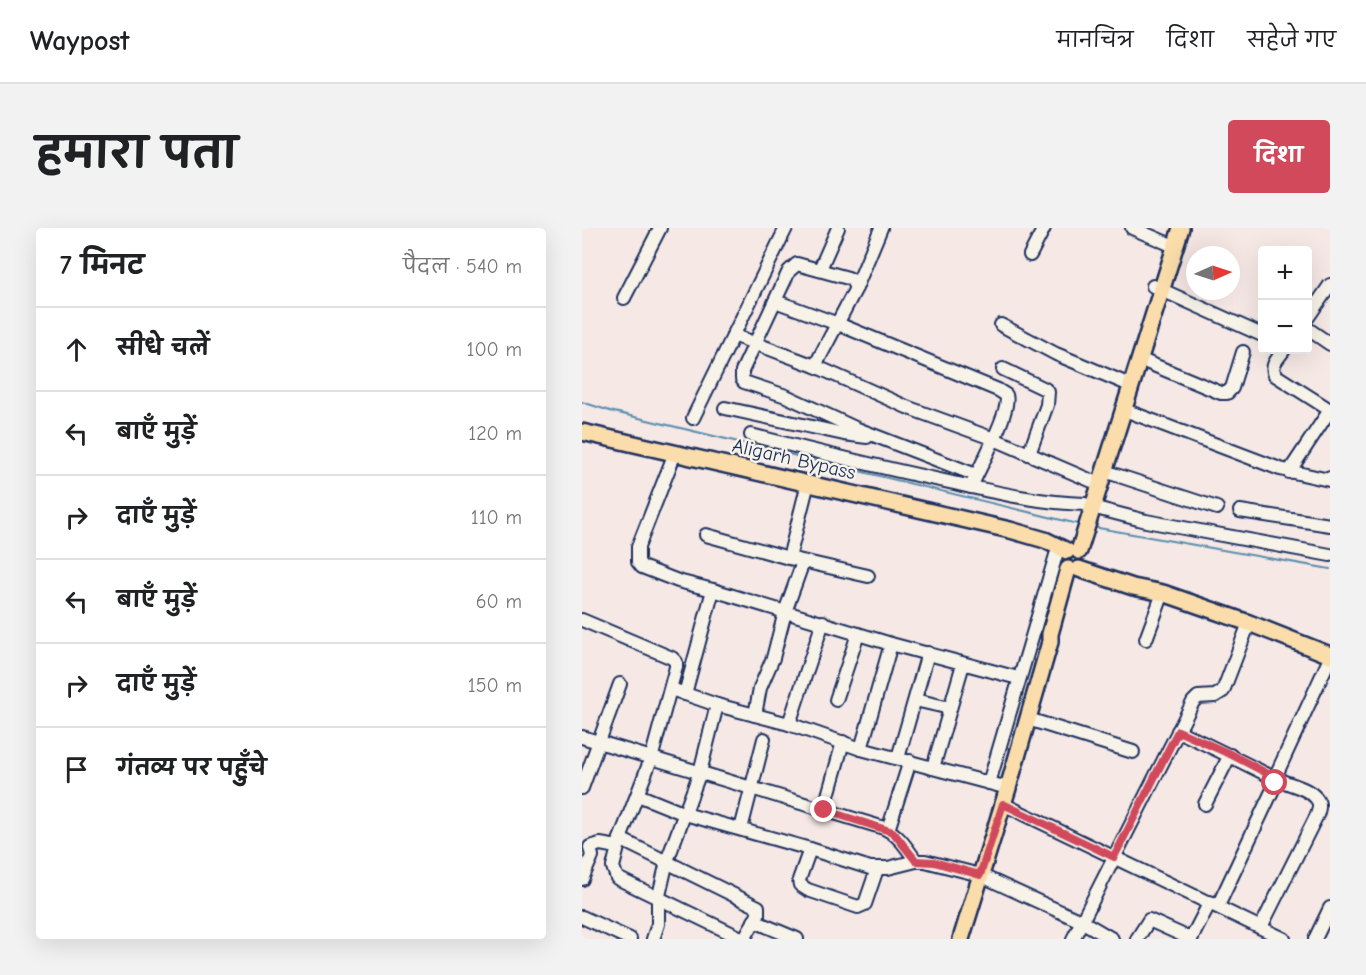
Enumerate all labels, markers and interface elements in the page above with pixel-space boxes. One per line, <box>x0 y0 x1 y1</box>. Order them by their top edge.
text: Waypost <box>30 25 130 57</box>
text: मानचित्र <box>1056 28 1134 52</box>
text: दिशा <box>1167 28 1214 52</box>
text: सहेजे गए <box>1247 28 1336 52</box>
button: दिशा <box>1228 120 1330 193</box>
text: हमारा पता <box>36 129 238 178</box>
north arrow <box>1186 246 1240 300</box>
map controls <box>1258 246 1312 354</box>
button: + <box>1258 246 1312 300</box>
text: 7 मिनट <box>60 251 144 281</box>
text: पैदल · 540 m <box>403 255 522 278</box>
button: − <box>1258 300 1312 354</box>
icon: ahead <box>60 333 93 366</box>
text: सीधे चलें <box>117 335 209 361</box>
text: 100 m <box>467 338 522 361</box>
icon: left <box>60 417 93 450</box>
text: बाएँ मुड़ें <box>117 419 196 445</box>
text: 120 m <box>468 422 522 445</box>
street label: Aligarh Bypass <box>730 434 858 484</box>
icon: right <box>60 501 93 534</box>
text: दाएँ मुड़ें <box>117 503 196 529</box>
text: 110 m <box>471 506 522 529</box>
icon: left <box>60 585 93 618</box>
text: बाएँ मुड़ें <box>117 587 196 613</box>
text: 60 m <box>476 590 522 613</box>
icon: right <box>60 669 93 702</box>
text: दाएँ मुड़ें <box>117 671 196 697</box>
text: 150 m <box>468 674 522 697</box>
icon: arrive <box>60 753 93 786</box>
text: गंतव्य पर पहुँचे <box>117 755 266 781</box>
route start <box>1261 769 1287 795</box>
route end <box>810 796 836 822</box>

